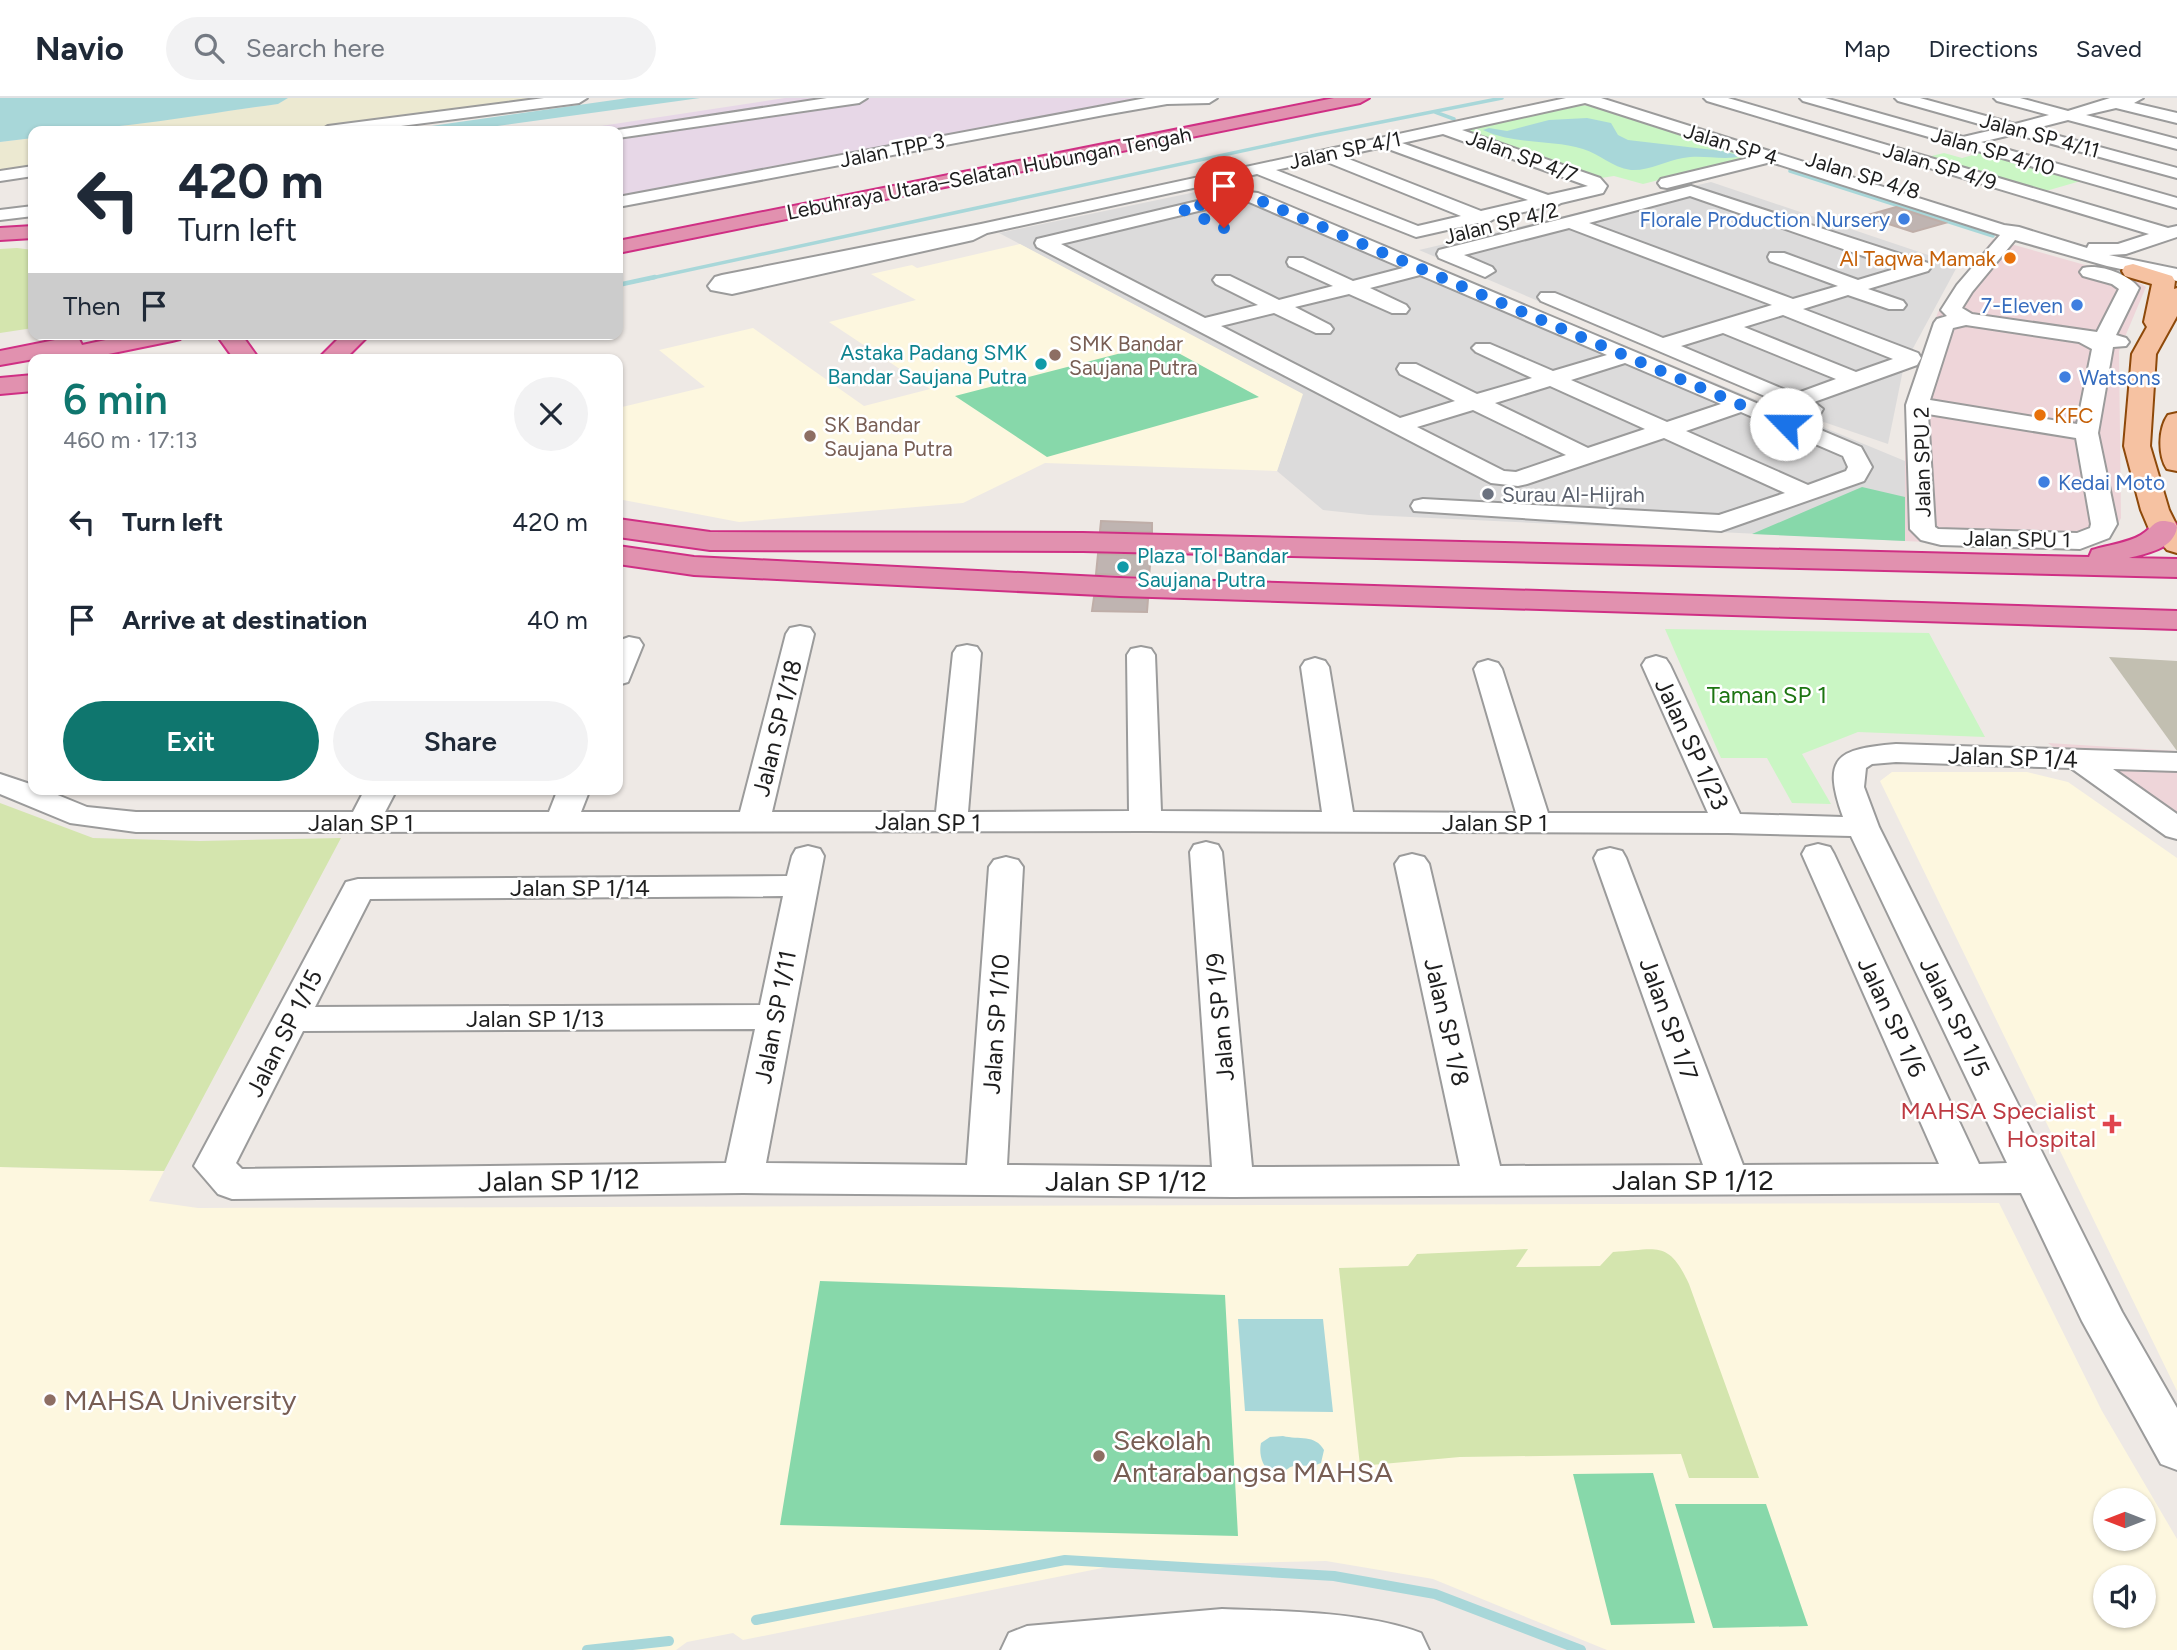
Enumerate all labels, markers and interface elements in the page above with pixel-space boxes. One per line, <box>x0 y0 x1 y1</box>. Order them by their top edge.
search box <box>166 17 656 80</box>
text: Navio <box>35 29 124 68</box>
icon: search <box>190 29 228 67</box>
text: Search here <box>246 32 385 64</box>
text: Map <box>1844 34 1890 63</box>
text: Directions <box>1928 34 2038 63</box>
text: Saved <box>2076 34 2142 63</box>
street label: Jalan SP 4/11 <box>1978 107 2102 163</box>
street label: Jalan SP 4 <box>1681 118 1781 170</box>
street label: Lebuhraya Utara–Selatan Hubungan Tengah <box>784 121 1194 225</box>
street label: Jalan SP 4/10 <box>1928 121 2058 181</box>
street label: Jalan SP 4/7 <box>1463 124 1581 188</box>
street label: Jalan SP 4/1 <box>1287 126 1403 174</box>
street label: Jalan TPP 3 <box>837 128 947 172</box>
street label: Jalan SP 4/9 <box>1880 137 2000 195</box>
street label: Jalan SP 4/8 <box>1803 146 1923 204</box>
text: 420 m <box>178 151 324 210</box>
icon: left <box>63 154 154 245</box>
pin <box>1194 156 1254 228</box>
icon: arrive <box>1205 167 1243 205</box>
street label: Jalan SP 4/2 <box>1441 197 1561 249</box>
place label: Florale Production Nursery <box>1640 207 1890 232</box>
text: Turn left <box>178 211 297 249</box>
marker: Florale Production Nursery <box>1896 211 1912 227</box>
place label: Al Taqwa Mamak <box>1839 246 1997 271</box>
marker: Al Taqwa Mamak <box>2002 250 2018 266</box>
icon: arrive <box>135 287 173 325</box>
text: Then <box>63 290 121 322</box>
place label: 7-Eleven <box>1981 293 2063 318</box>
marker: 7-Eleven <box>2069 297 2085 313</box>
place label: SMK Bandar Saujana Putra <box>1069 331 1198 380</box>
place label: Astaka Padang SMK Bandar Saujana Putra <box>828 340 1027 389</box>
marker: SMK Bandar Saujana Putra <box>1047 347 1063 363</box>
marker: Astaka Padang SMK Bandar Saujana Putra <box>1033 356 1049 372</box>
place label: Watsons <box>2079 365 2160 390</box>
marker: Watsons <box>2057 369 2073 385</box>
text: 6 min <box>63 374 168 425</box>
button: close <box>514 377 588 451</box>
position arrow <box>1749 387 1823 461</box>
place label: KFC <box>2054 403 2093 428</box>
street label: Jalan SPU 2 <box>1909 406 1935 518</box>
marker: KFC <box>2032 407 2048 423</box>
place label: SK Bandar Saujana Putra <box>824 412 953 461</box>
text: 460 m · 17:13 <box>63 426 197 454</box>
marker: SK Bandar Saujana Putra <box>802 428 818 444</box>
place label: Kedai Moto <box>2058 470 2165 495</box>
marker: Kedai Moto <box>2036 474 2052 490</box>
place label: Surau Al-Hijrah <box>1502 482 1645 507</box>
marker: Surau Al-Hijrah <box>1480 486 1496 502</box>
icon: left <box>63 503 101 541</box>
text: Turn left <box>122 506 223 538</box>
text: 420 m <box>512 506 588 538</box>
street label: Jalan SPU 1 <box>1963 526 2071 552</box>
place label: Plaza Tol Bandar Saujana Putra <box>1137 543 1288 592</box>
marker: Plaza Tol Bandar Saujana Putra <box>1115 559 1131 575</box>
icon: arrive <box>63 601 101 639</box>
text: Arrive at destination <box>122 604 367 636</box>
text: 40 m <box>527 604 588 636</box>
street label: Jalan SP 1/18 <box>746 657 808 799</box>
street label: Jalan SP 1/23 <box>1649 674 1735 814</box>
park label: Taman SP 1 <box>1707 680 1827 709</box>
button: Exit <box>63 701 319 781</box>
button: Share <box>333 701 588 781</box>
street label: Jalan SP 1/4 <box>1947 740 2079 774</box>
street label: Jalan SP 1 <box>875 807 981 837</box>
street label: Jalan SP 1 <box>308 808 414 837</box>
street label: Jalan SP 1 <box>1442 808 1548 837</box>
street label: Jalan SP 1/14 <box>510 873 650 902</box>
street label: Jalan SP 1/11 <box>748 948 802 1086</box>
street label: Jalan SP 1/9 <box>1200 952 1240 1082</box>
street label: Jalan SP 1/6 <box>1852 952 1932 1082</box>
street label: Jalan SP 1/10 <box>977 953 1015 1095</box>
street label: Jalan SP 1/5 <box>1914 953 1996 1081</box>
street label: Jalan SP 1/7 <box>1633 954 1705 1084</box>
street label: Jalan SP 1/8 <box>1418 955 1476 1089</box>
street label: Jalan SP 1/15 <box>240 965 328 1101</box>
street label: Jalan SP 1/13 <box>466 1004 604 1033</box>
place label: MAHSA Specialist Hospital <box>1901 1096 2096 1153</box>
marker: MAHSA Specialist Hospital <box>2102 1114 2122 1134</box>
street label: Jalan SP 1/12 <box>478 1162 640 1198</box>
street label: Jalan SP 1/12 <box>1612 1163 1774 1197</box>
street label: Jalan SP 1/12 <box>1045 1164 1207 1198</box>
place label: MAHSA University <box>64 1383 297 1417</box>
marker: MAHSA University <box>42 1392 58 1408</box>
place label: Sekolah Antarabangsa MAHSA <box>1113 1423 1393 1489</box>
marker: Sekolah Antarabangsa MAHSA <box>1091 1448 1107 1464</box>
north arrow <box>2093 1488 2156 1550</box>
map controls <box>2093 1488 2156 1628</box>
button: sound <box>2093 1565 2156 1628</box>

